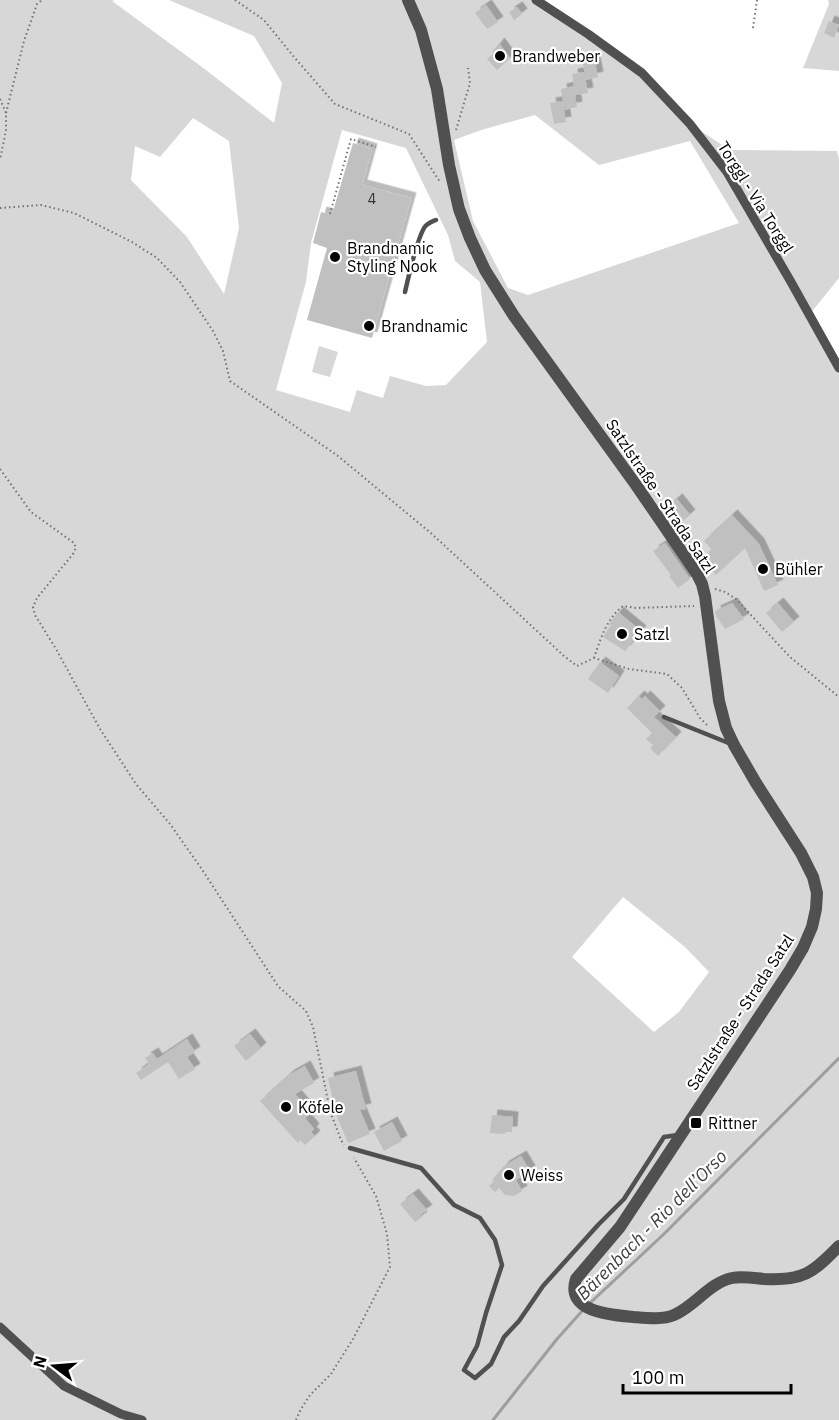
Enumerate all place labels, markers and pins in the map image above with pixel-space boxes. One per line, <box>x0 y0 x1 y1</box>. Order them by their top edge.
place label: Brandweber <box>512 46 600 66</box>
marker: Brandweber <box>493 49 507 63</box>
place label: Brandnamic Styling Nook <box>347 238 438 276</box>
marker: Brandnamic Styling Nook <box>328 250 342 264</box>
place label: Brandnamic <box>381 316 468 336</box>
marker: Brandnamic <box>362 319 376 333</box>
place label: Bühler <box>775 559 823 579</box>
marker: Bühler <box>756 562 770 576</box>
place label: Satzl <box>634 624 669 644</box>
marker: Satzl <box>615 627 629 641</box>
place label: Köfele <box>298 1097 344 1117</box>
marker: Köfele <box>279 1100 293 1114</box>
place label: Rittner <box>708 1113 757 1133</box>
marker: Rittner <box>689 1116 703 1130</box>
place label: Weiss <box>521 1165 563 1185</box>
marker: Weiss <box>502 1168 516 1182</box>

